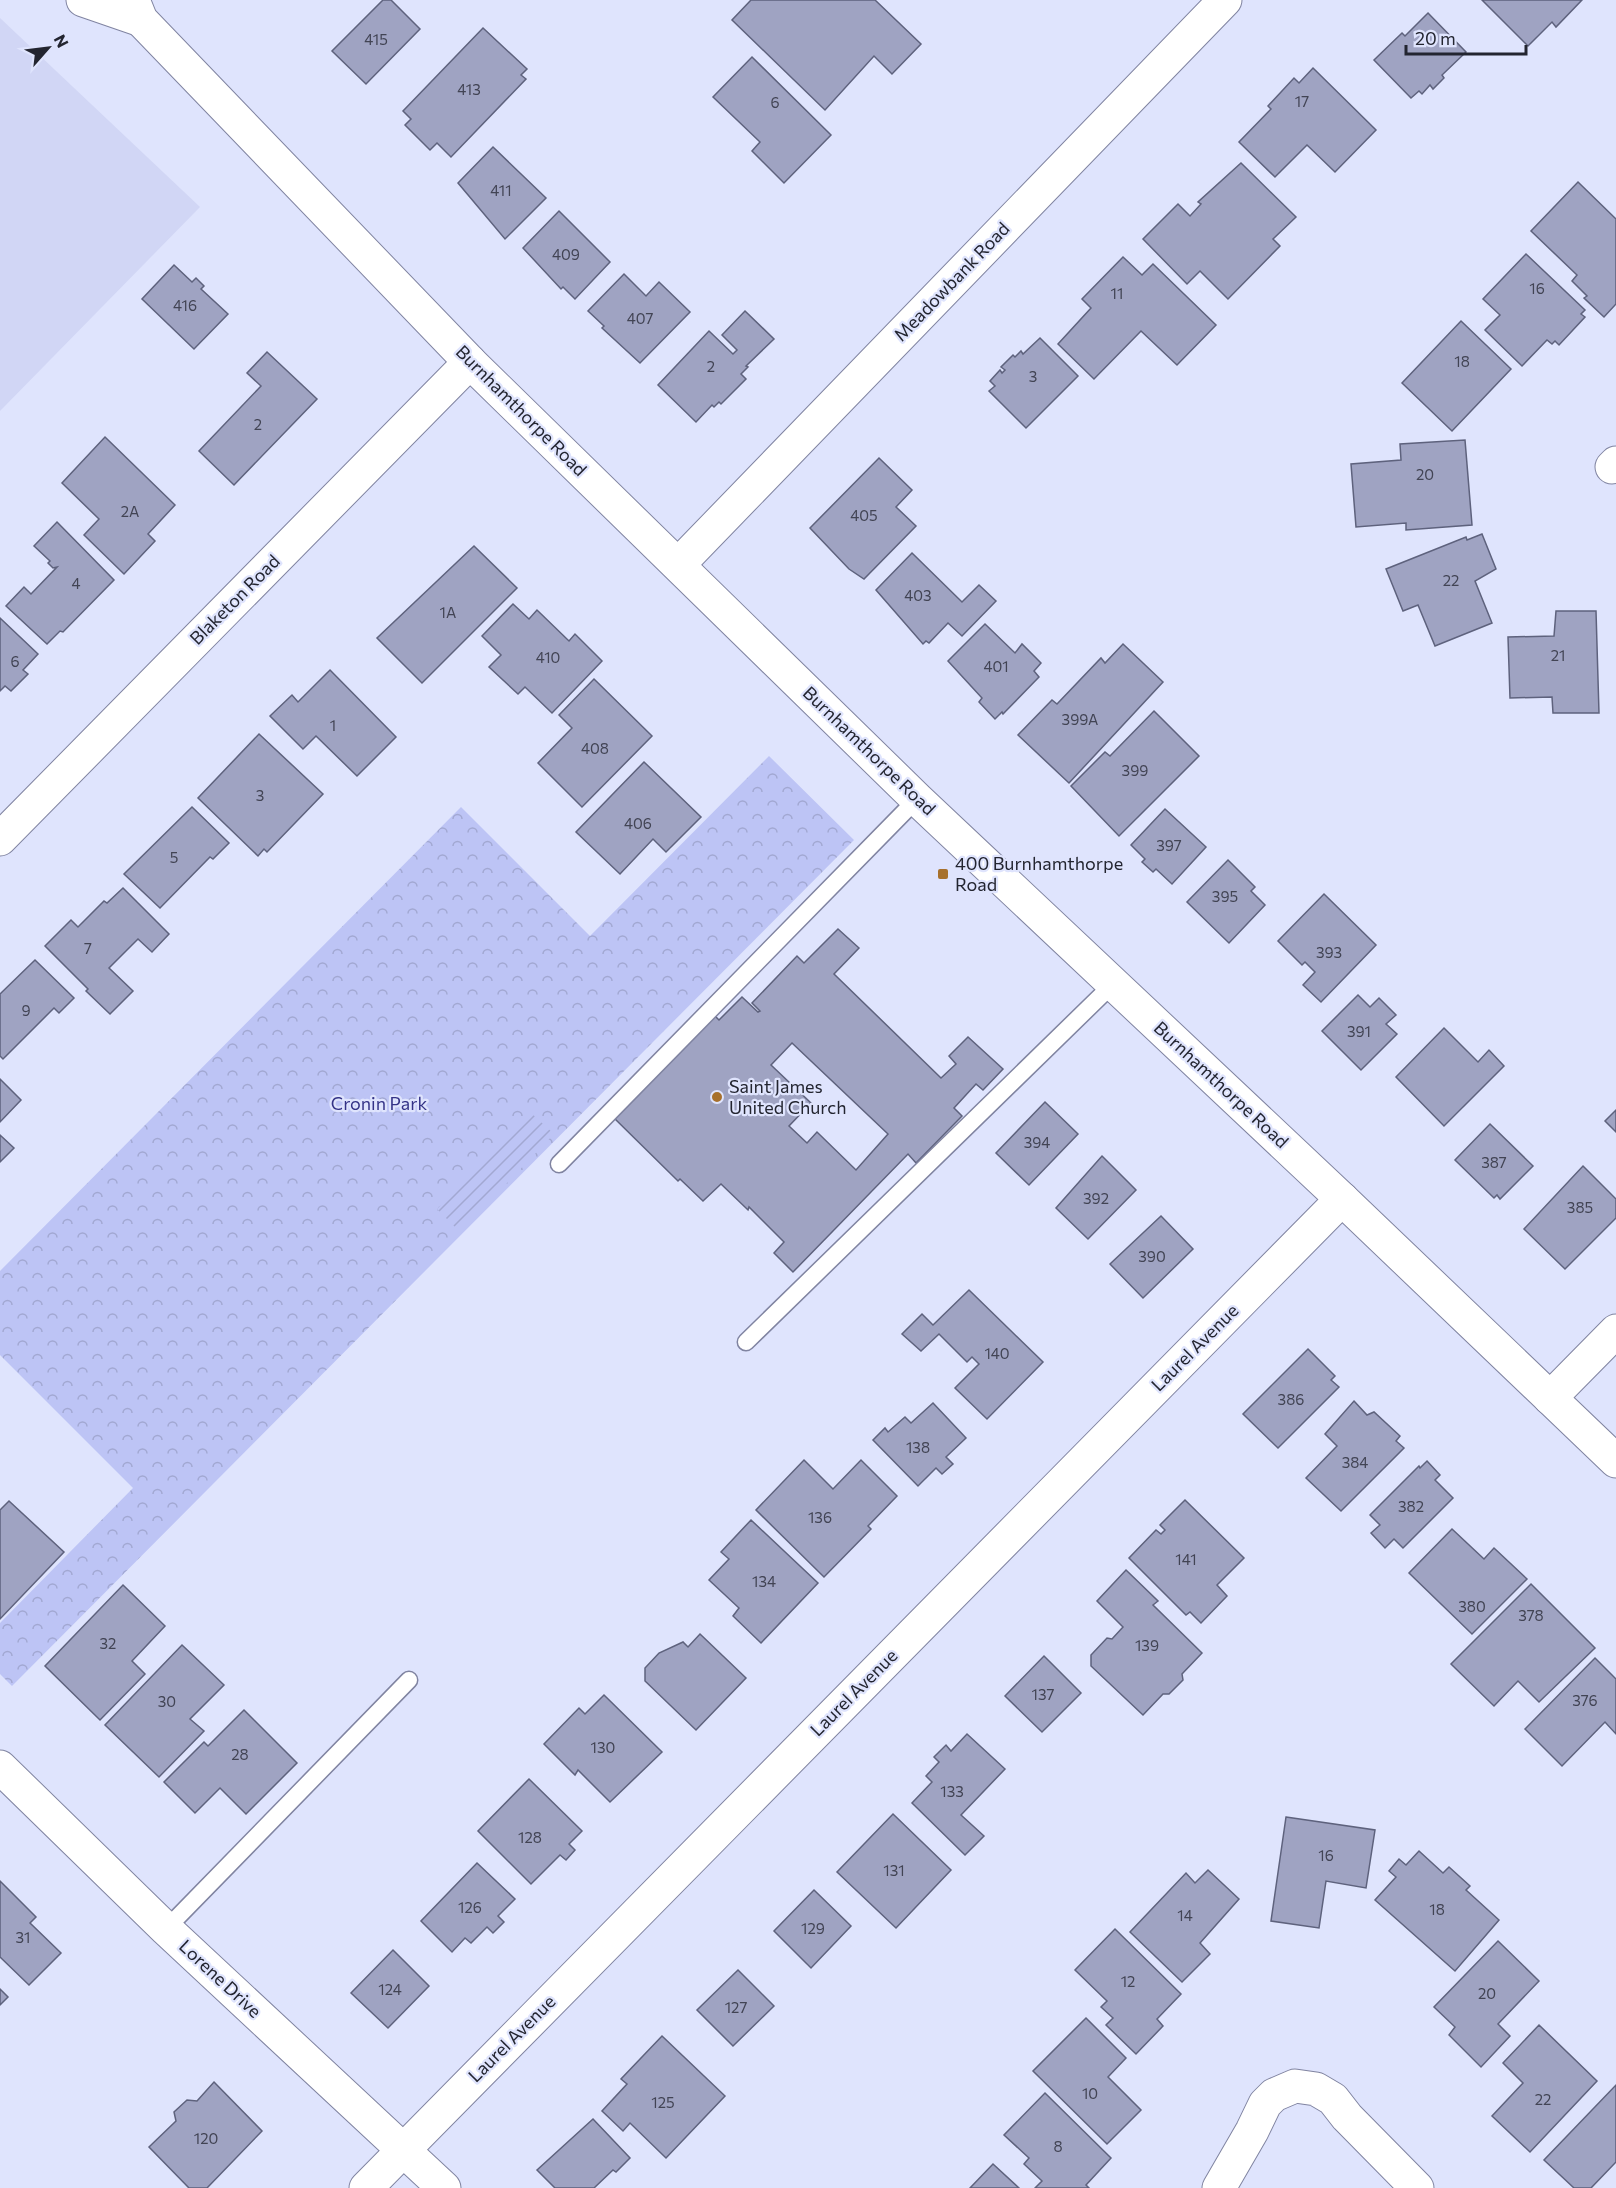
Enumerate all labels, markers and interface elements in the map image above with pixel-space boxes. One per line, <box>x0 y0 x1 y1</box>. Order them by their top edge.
north arrow <box>18 18 78 78</box>
scale bar <box>1406 18 1526 56</box>
text: 20 m <box>1415 27 1456 49</box>
house number: 415 <box>364 30 388 48</box>
text: N <box>50 31 73 50</box>
house number: 413 <box>457 80 481 98</box>
house number: 17 <box>1295 92 1309 110</box>
house number: 6 <box>770 93 780 111</box>
house number: 411 <box>490 181 512 199</box>
street label: Meadowbank Road <box>889 217 1014 345</box>
house number: 409 <box>552 245 580 263</box>
house number: 16 <box>1529 279 1545 297</box>
house number: 11 <box>1111 284 1123 302</box>
house number: 416 <box>173 296 197 314</box>
house number: 407 <box>627 309 653 327</box>
street label: Burnhamthorpe Road <box>452 340 592 480</box>
house number: 18 <box>1454 352 1470 370</box>
house number: 2 <box>707 357 715 375</box>
house number: 3 <box>1029 367 1037 385</box>
house number: 2 <box>254 415 262 433</box>
house number: 20 <box>1416 465 1434 483</box>
house number: 2A <box>121 502 139 520</box>
house number: 405 <box>850 506 878 524</box>
street label: Blaketon Road <box>185 550 284 649</box>
house number: 22 <box>1443 571 1459 589</box>
house number: 4 <box>72 574 81 592</box>
house number: 403 <box>904 586 932 604</box>
house number: 1A <box>440 603 456 621</box>
house number: 21 <box>1551 646 1565 664</box>
house number: 410 <box>536 648 560 666</box>
house number: 6 <box>10 652 20 670</box>
house number: 401 <box>983 657 1009 675</box>
street label: Burnhamthorpe Road <box>799 681 941 819</box>
house number: 399A <box>1062 710 1098 728</box>
house number: 1 <box>330 716 336 734</box>
house number: 408 <box>581 739 609 757</box>
house number: 399 <box>1122 761 1148 779</box>
house number: 3 <box>256 786 264 804</box>
house number: 406 <box>624 814 652 832</box>
house number: 397 <box>1156 836 1182 854</box>
house number: 5 <box>170 848 178 866</box>
place label: 400 Burnhamthorpe Road <box>955 852 1123 895</box>
marker: 400 Burnhamthorpe Road <box>936 867 950 881</box>
house number: 395 <box>1212 887 1238 905</box>
house number: 7 <box>84 939 92 957</box>
house number: 393 <box>1316 943 1342 961</box>
house number: 9 <box>21 1001 31 1019</box>
street label: Burnhamthorpe Road <box>1150 1016 1293 1152</box>
house number: 391 <box>1347 1022 1371 1040</box>
place label: Saint James United Church <box>729 1075 846 1118</box>
marker: Saint James United Church <box>710 1090 724 1104</box>
park label: Cronin Park <box>331 1092 427 1114</box>
house number: 394 <box>1024 1133 1050 1151</box>
house number: 387 <box>1481 1153 1507 1171</box>
house number: 392 <box>1083 1189 1109 1207</box>
house number: 385 <box>1567 1198 1593 1216</box>
house number: 390 <box>1138 1247 1166 1265</box>
street label: Laurel Avenue <box>1146 1299 1242 1395</box>
house number: 140 <box>984 1344 1010 1362</box>
house number: 386 <box>1278 1390 1304 1408</box>
house number: 138 <box>906 1438 930 1456</box>
house number: 384 <box>1342 1453 1368 1471</box>
house number: 382 <box>1398 1497 1424 1515</box>
house number: 136 <box>808 1508 832 1526</box>
house number: 141 <box>1175 1550 1197 1568</box>
house number: 134 <box>752 1572 776 1590</box>
house number: 380 <box>1458 1597 1486 1615</box>
house number: 378 <box>1518 1606 1544 1624</box>
house number: 32 <box>100 1634 116 1652</box>
house number: 139 <box>1135 1636 1159 1654</box>
street label: Laurel Avenue <box>805 1644 901 1740</box>
house number: 137 <box>1032 1685 1054 1703</box>
house number: 376 <box>1572 1691 1598 1709</box>
house number: 30 <box>158 1692 176 1710</box>
house number: 130 <box>591 1738 615 1756</box>
house number: 28 <box>231 1745 249 1763</box>
house number: 133 <box>940 1782 964 1800</box>
house number: 128 <box>518 1828 542 1846</box>
house number: 16 <box>1318 1846 1334 1864</box>
house number: 131 <box>883 1861 905 1879</box>
house number: 126 <box>458 1898 482 1916</box>
house number: 18 <box>1429 1900 1445 1918</box>
house number: 14 <box>1177 1906 1193 1924</box>
house number: 129 <box>801 1919 825 1937</box>
house number: 31 <box>16 1928 30 1946</box>
street label: Lorene Drive <box>175 1935 266 2022</box>
house number: 12 <box>1121 1972 1135 1990</box>
house number: 124 <box>378 1980 402 1998</box>
house number: 20 <box>1478 1984 1496 2002</box>
street label: Laurel Avenue <box>463 1990 559 2086</box>
house number: 127 <box>725 1998 747 2016</box>
house number: 10 <box>1082 2084 1098 2102</box>
house number: 22 <box>1535 2090 1551 2108</box>
house number: 125 <box>651 2093 675 2111</box>
house number: 120 <box>194 2129 218 2147</box>
house number: 8 <box>1053 2137 1063 2155</box>

